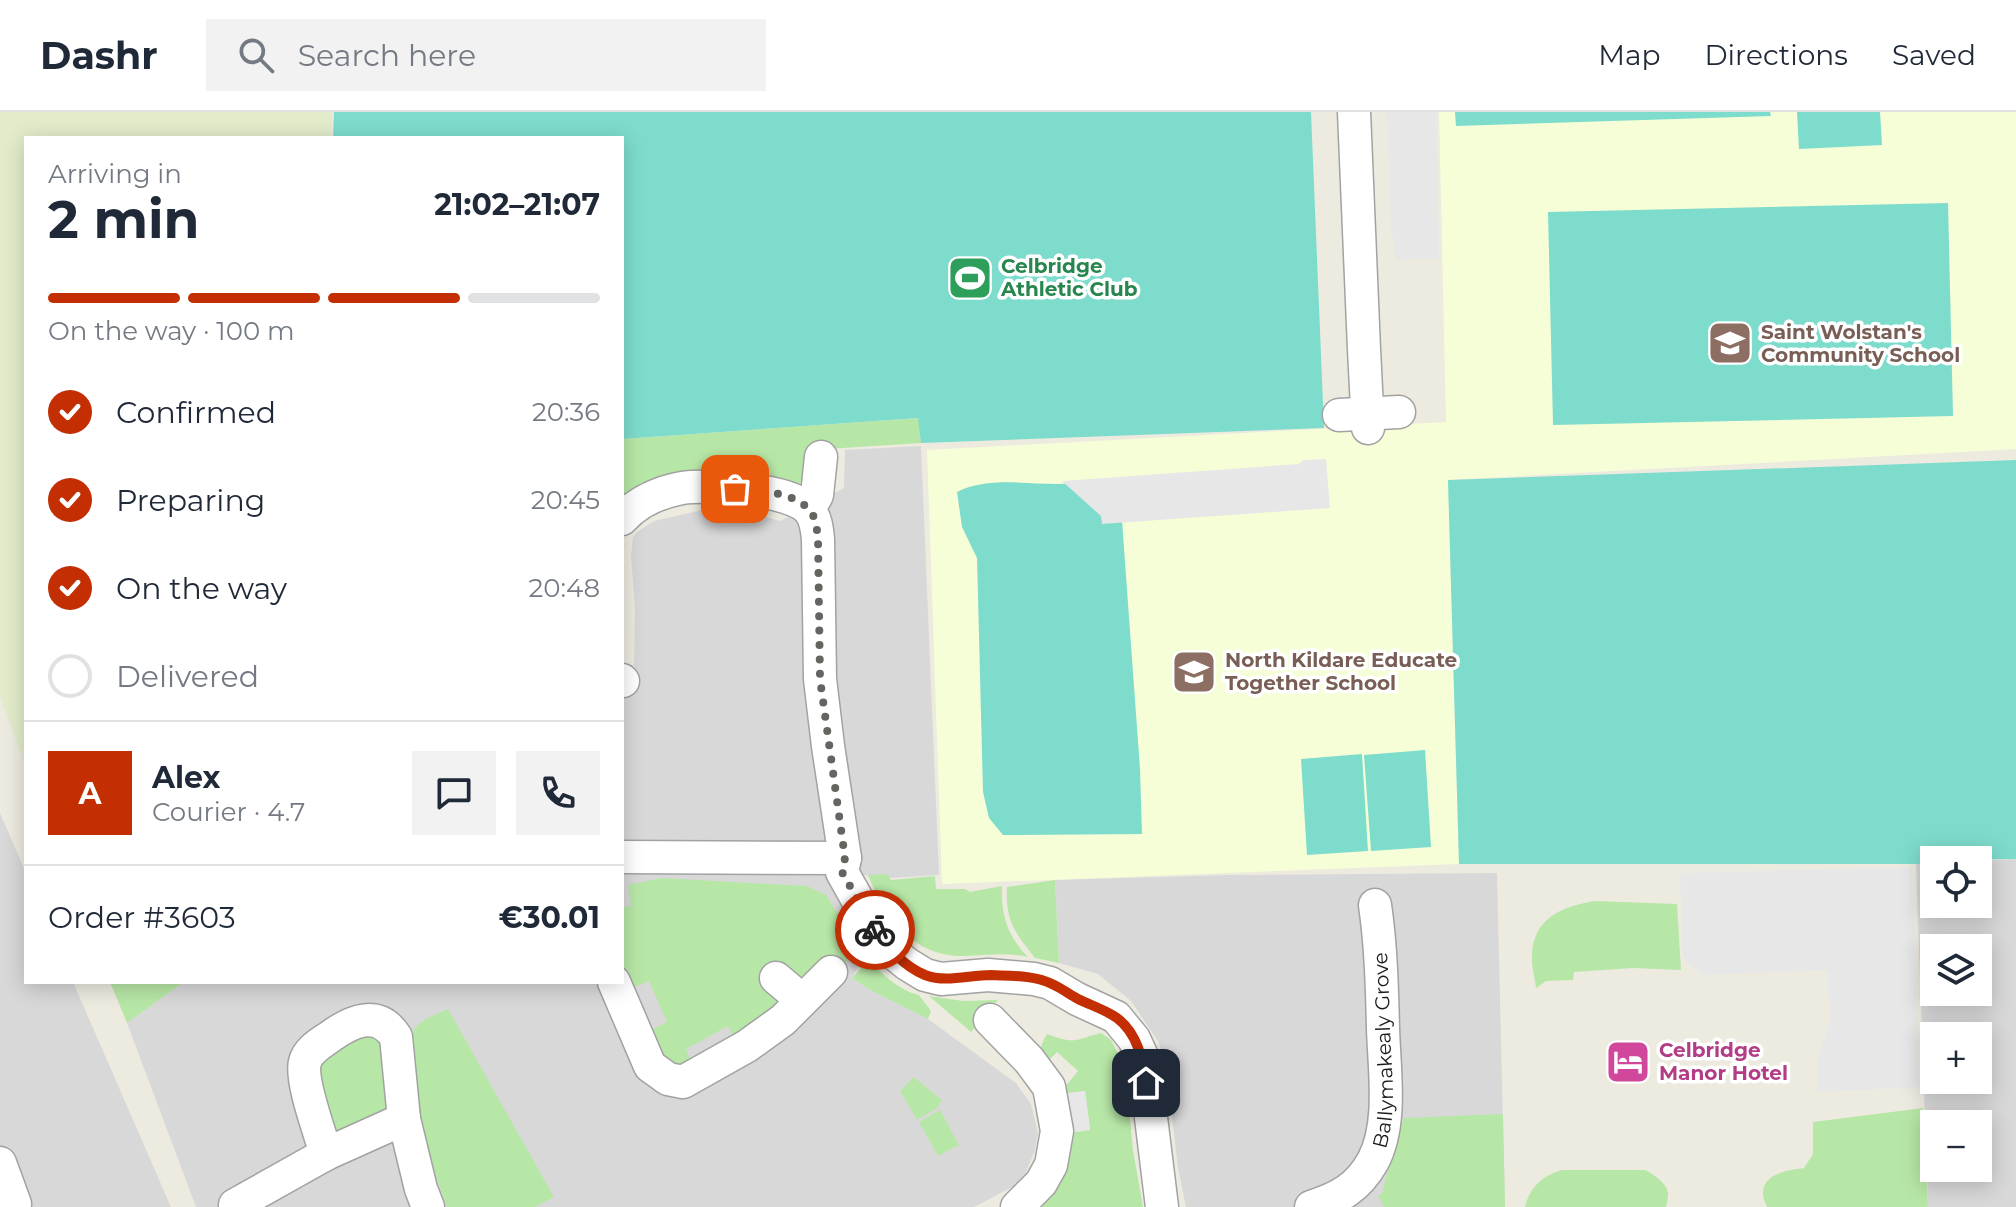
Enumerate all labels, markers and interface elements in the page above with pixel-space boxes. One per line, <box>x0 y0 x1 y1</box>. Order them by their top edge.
search box <box>206 19 766 91</box>
text: Dashr <box>40 32 158 79</box>
icon: search <box>234 33 278 77</box>
text: Search here <box>298 37 476 74</box>
text: Map <box>1598 38 1660 72</box>
text: Directions <box>1704 38 1848 72</box>
text: Saved <box>1892 38 1976 72</box>
text: Arriving in <box>48 158 182 190</box>
text: 21:02–21:07 <box>434 186 600 223</box>
text: 2 min <box>48 188 200 251</box>
sports icon: Celbridge Athletic Club <box>946 254 994 302</box>
place label: Celbridge Athletic Club <box>1000 254 1138 301</box>
text: On the way · 100 m <box>48 315 295 347</box>
school or university icon: Saint Wolstan's Community School <box>1706 319 1754 367</box>
place label: Saint Wolstan's Community School <box>1761 320 1960 367</box>
icon: check <box>48 390 92 434</box>
text: Confirmed <box>116 394 276 431</box>
text: 20:36 <box>532 396 600 428</box>
pin <box>701 455 769 523</box>
icon: bag <box>713 467 757 511</box>
icon: check <box>48 478 92 522</box>
text: Preparing <box>116 482 265 519</box>
text: 20:45 <box>531 484 600 516</box>
icon: check <box>48 566 92 610</box>
text: On the way <box>116 570 287 607</box>
text: 20:48 <box>529 572 600 604</box>
school or university icon: North Kildare Educate Together School <box>1170 648 1218 696</box>
place label: North Kildare Educate Together School <box>1225 648 1457 695</box>
text: Delivered <box>116 658 259 695</box>
button: chat <box>412 751 496 835</box>
button: phone <box>516 751 600 835</box>
text: Alex <box>152 759 220 796</box>
text: A <box>79 775 101 812</box>
text: Courier · 4.7 <box>152 796 305 828</box>
map controls <box>1920 846 1992 1182</box>
button: locate <box>1920 846 1992 918</box>
courier <box>835 890 915 970</box>
text: Order #3603 <box>48 899 236 936</box>
text: €30.01 <box>498 899 600 936</box>
icon: bike <box>853 908 897 952</box>
button: layers <box>1920 934 1992 1006</box>
street label: Ballymakealy Grove <box>1367 952 1398 1151</box>
button: + <box>1920 1022 1992 1094</box>
hotel icon: Celbridge Manor Hotel <box>1604 1038 1652 1086</box>
place label: Celbridge Manor Hotel <box>1659 1038 1788 1085</box>
pin <box>1112 1049 1180 1117</box>
icon: home <box>1124 1061 1168 1105</box>
button: − <box>1920 1110 1992 1182</box>

